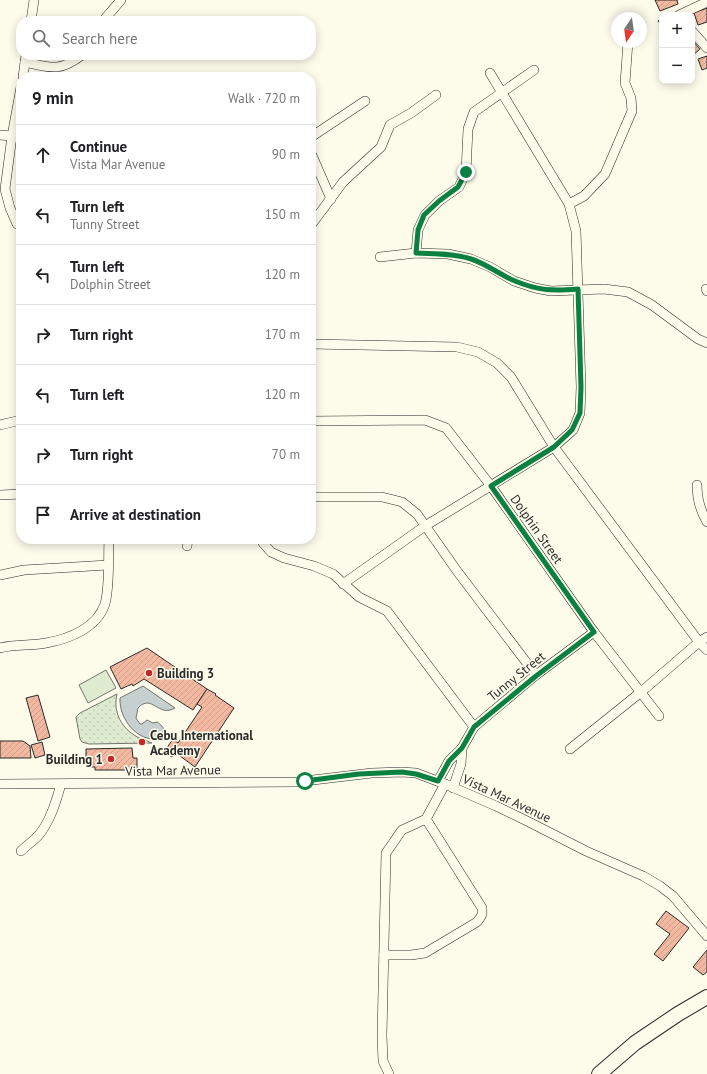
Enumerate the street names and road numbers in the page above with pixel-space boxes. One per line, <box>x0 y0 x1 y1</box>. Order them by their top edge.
street label: Dolphin Street <box>506 491 567 568</box>
street label: Tunny Street <box>484 648 549 705</box>
street label: Vista Mar Avenue <box>124 761 221 780</box>
street label: Vista Mar Avenue <box>459 770 554 826</box>

